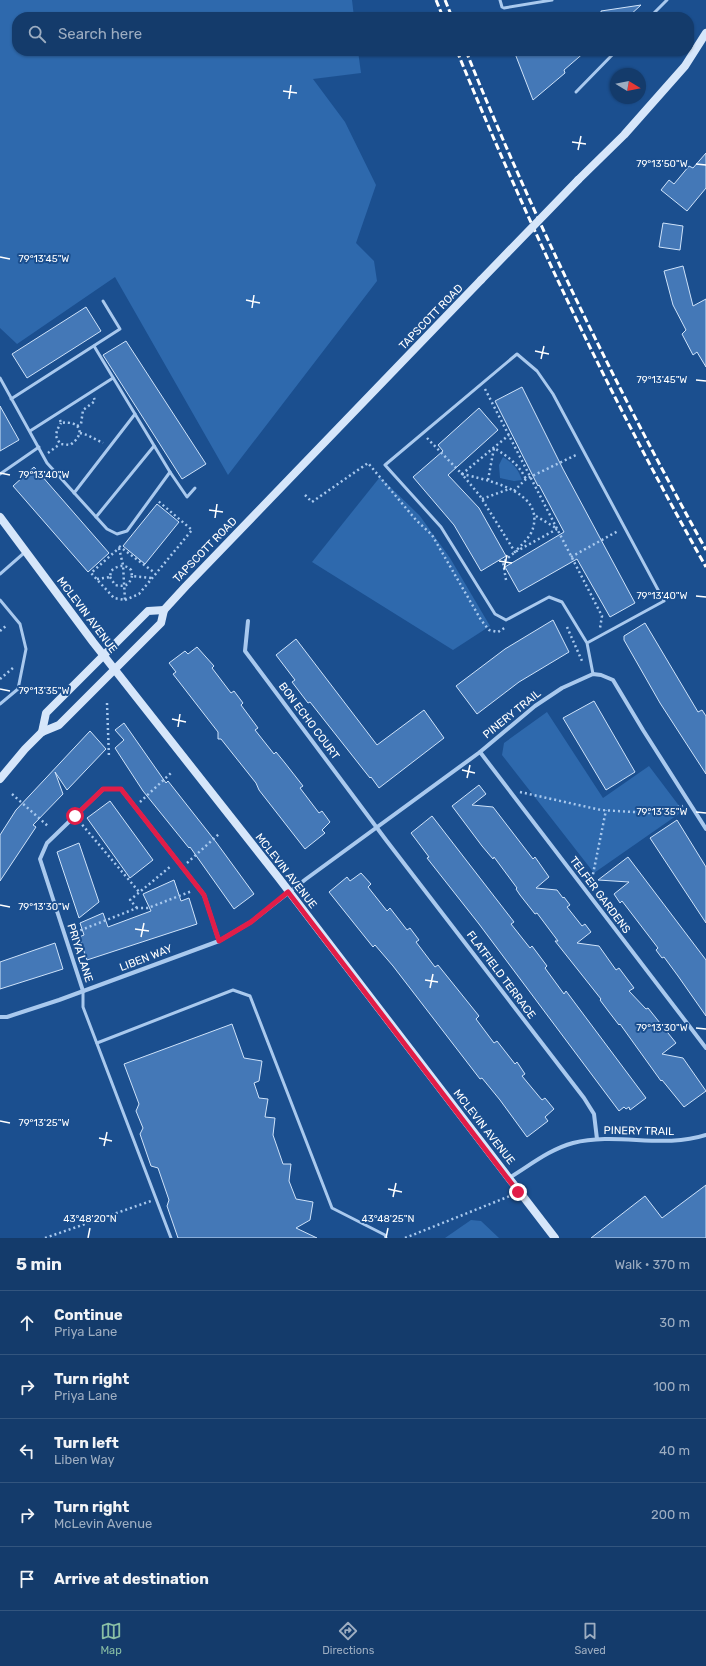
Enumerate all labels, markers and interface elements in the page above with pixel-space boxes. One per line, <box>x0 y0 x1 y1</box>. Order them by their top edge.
search box <box>12 12 694 56</box>
icon: search <box>26 23 48 45</box>
text: Search here <box>58 25 142 43</box>
north arrow <box>610 68 646 104</box>
text: 79°13'50"W <box>636 158 688 170</box>
text: 79°13'45"W <box>19 253 69 265</box>
street label: TAPSCOTT ROAD <box>396 282 466 352</box>
text: 79°13'45"W <box>637 374 687 386</box>
text: 79°13'40"W <box>18 469 70 481</box>
street label: TAPSCOTT ROAD <box>170 515 240 585</box>
street label: MCLEVIN AVENUE <box>54 574 120 656</box>
text: 79°13'40"W <box>636 590 688 602</box>
street label: BON ECHO COURT <box>276 680 343 763</box>
text: 79°13'35"W <box>18 685 70 697</box>
street label: PINERY TRAIL <box>480 687 544 741</box>
text: 79°13'35"W <box>636 806 688 818</box>
route start <box>66 807 84 825</box>
street label: MCLEVIN AVENUE <box>253 831 320 911</box>
street label: TELFER GARDENS <box>567 854 633 936</box>
text: 79°13'30"W <box>18 901 70 913</box>
street label: PRIYA LANE <box>64 922 96 984</box>
street label: FLATFIELD TERRACE <box>464 929 538 1022</box>
street label: LIBEN WAY <box>118 942 174 974</box>
text: 79°13'30"W <box>636 1022 688 1034</box>
street label: MCLEVIN AVENUE <box>451 1087 518 1167</box>
text: 79°13'25"W <box>19 1117 69 1129</box>
street label: PINERY TRAIL <box>604 1124 674 1138</box>
route end <box>509 1183 527 1201</box>
text: 43°48'20"N <box>63 1213 117 1225</box>
text: 43°48'25"N <box>362 1213 415 1225</box>
text: 5 min <box>16 1254 62 1274</box>
text: Walk · 370 m <box>615 1257 690 1272</box>
text: Continue <box>54 1306 123 1324</box>
icon: ahead <box>16 1312 38 1334</box>
text: 30 m <box>659 1315 690 1330</box>
text: Priya Lane <box>54 1324 117 1339</box>
text: Turn right <box>54 1370 129 1388</box>
icon: right <box>16 1376 38 1398</box>
text: 100 m <box>653 1379 690 1394</box>
text: Priya Lane <box>54 1388 117 1403</box>
text: Turn left <box>54 1434 119 1452</box>
icon: left <box>16 1440 38 1462</box>
text: 40 m <box>659 1443 690 1458</box>
text: Liben Way <box>54 1452 115 1467</box>
text: Turn right <box>54 1498 129 1516</box>
icon: right <box>16 1504 38 1526</box>
text: 200 m <box>651 1507 690 1522</box>
text: McLevin Avenue <box>54 1516 152 1531</box>
icon: arrive <box>16 1568 38 1590</box>
text: Arrive at destination <box>54 1570 209 1588</box>
tab: Map <box>100 1620 122 1657</box>
tab: Directions <box>322 1620 374 1657</box>
tab: Saved <box>575 1620 606 1657</box>

